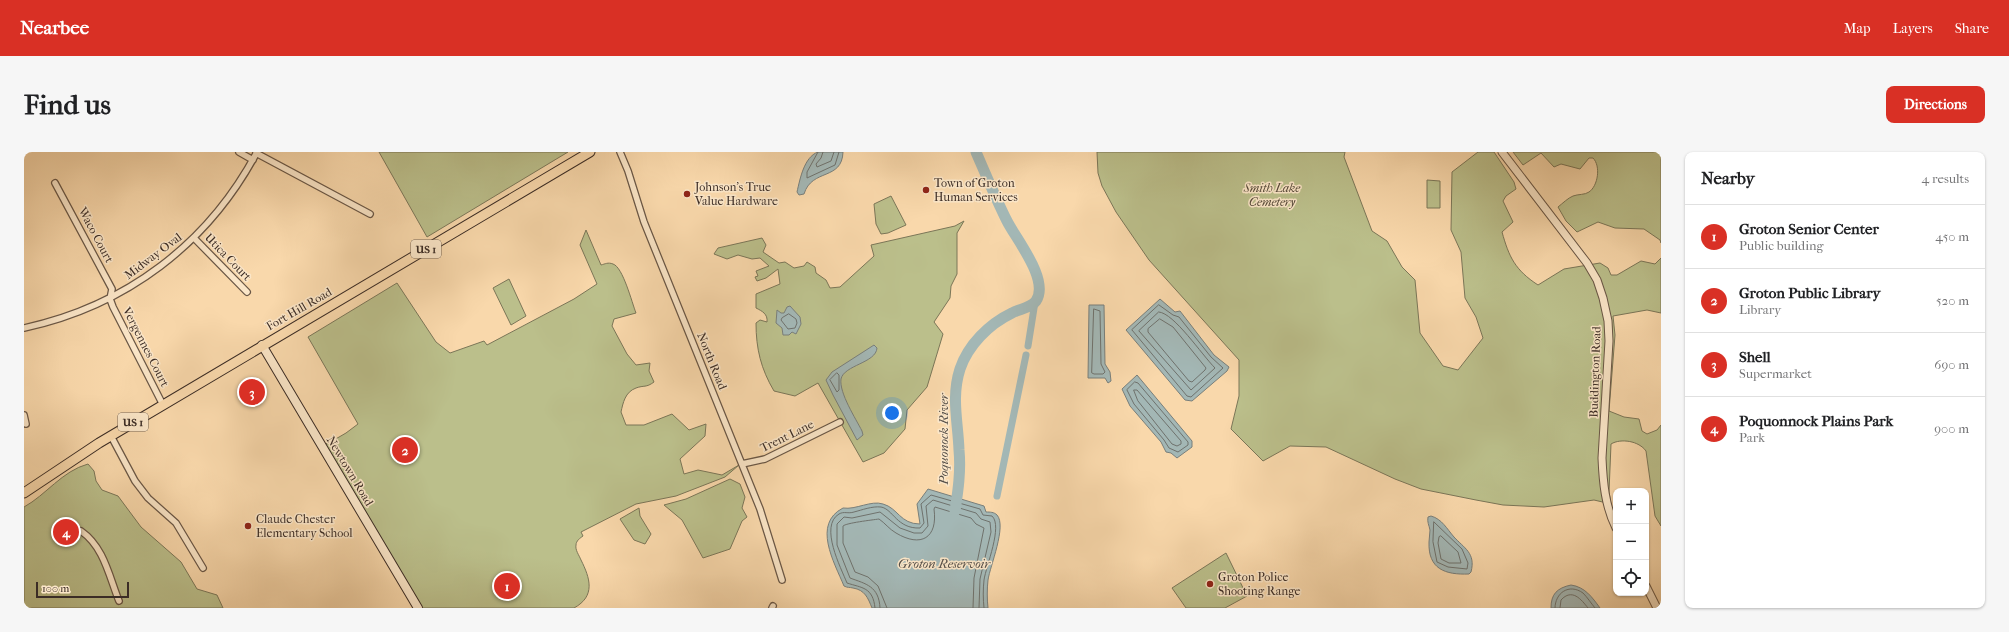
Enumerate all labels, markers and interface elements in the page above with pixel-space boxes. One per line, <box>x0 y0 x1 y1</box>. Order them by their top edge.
text: Nearbee <box>20 17 89 39</box>
text: Map <box>1844 20 1871 37</box>
text: Layers <box>1893 20 1933 37</box>
text: Share <box>1955 20 1989 37</box>
button: Directions <box>1886 86 1985 123</box>
text: Find us <box>24 88 111 121</box>
text: Nearby <box>1701 168 1755 188</box>
text: 4 results <box>1922 171 1969 186</box>
place label: Town of Groton Human Services <box>934 176 1018 204</box>
place label: Johnson's True Value Hardware <box>694 180 778 208</box>
park label: Smith Lake Cemetery <box>1243 181 1301 209</box>
marker: Town of Groton Human Services <box>921 185 931 195</box>
marker: Johnson's True Value Hardware <box>682 189 692 199</box>
street label: Waco Court <box>75 204 117 266</box>
text: Groton Senior Center <box>1739 220 1879 238</box>
street label: Midway Oval <box>122 229 185 282</box>
text: 1 <box>1712 229 1716 244</box>
text: 450 m <box>1935 229 1969 244</box>
street label: Utica Court <box>202 230 255 284</box>
text: Public building <box>1739 238 1824 253</box>
road number: US 1 <box>411 240 441 258</box>
street label: Fort Hill Road <box>264 284 335 333</box>
text: Groton Public Library <box>1739 284 1881 302</box>
text: 2 <box>1711 293 1717 308</box>
text: 520 m <box>1936 293 1969 308</box>
text: Library <box>1739 302 1781 317</box>
street label: Vergennes Court <box>119 304 172 390</box>
street label: Buddington Road <box>1586 326 1604 418</box>
street label: North Road <box>694 330 730 392</box>
text: Shell <box>1739 348 1771 366</box>
text: 3 <box>1711 357 1717 372</box>
text: 690 m <box>1934 357 1969 372</box>
text: Supermarket <box>1739 366 1812 381</box>
pin: 3 <box>239 377 265 407</box>
water label: Poquonock River <box>936 392 951 486</box>
your location <box>882 403 902 423</box>
text: Poquonnock Plains Park <box>1739 412 1893 430</box>
road number: US 1 <box>118 413 148 431</box>
street label: Trent Lane <box>758 417 816 455</box>
text: 4 <box>1710 421 1718 436</box>
text: 900 m <box>1934 421 1969 436</box>
text: Park <box>1739 430 1765 445</box>
street label: Newtown Road <box>324 434 377 509</box>
pin: 2 <box>392 435 418 465</box>
map controls <box>1613 488 1649 596</box>
button: + <box>1613 488 1649 524</box>
place label: Claude Chester Elementary School <box>256 512 353 540</box>
pin: 4 <box>53 517 79 547</box>
marker: Claude Chester Elementary School <box>243 521 253 531</box>
button: − <box>1613 524 1649 560</box>
water label: Groton Reservoir <box>898 556 991 571</box>
button: locate <box>1613 560 1649 596</box>
place label: Groton Police Shooting Range <box>1218 570 1301 598</box>
pin: 1 <box>494 571 520 601</box>
marker: Groton Police Shooting Range <box>1205 579 1215 589</box>
scale bar <box>36 580 129 599</box>
text: 100 m <box>42 582 70 595</box>

